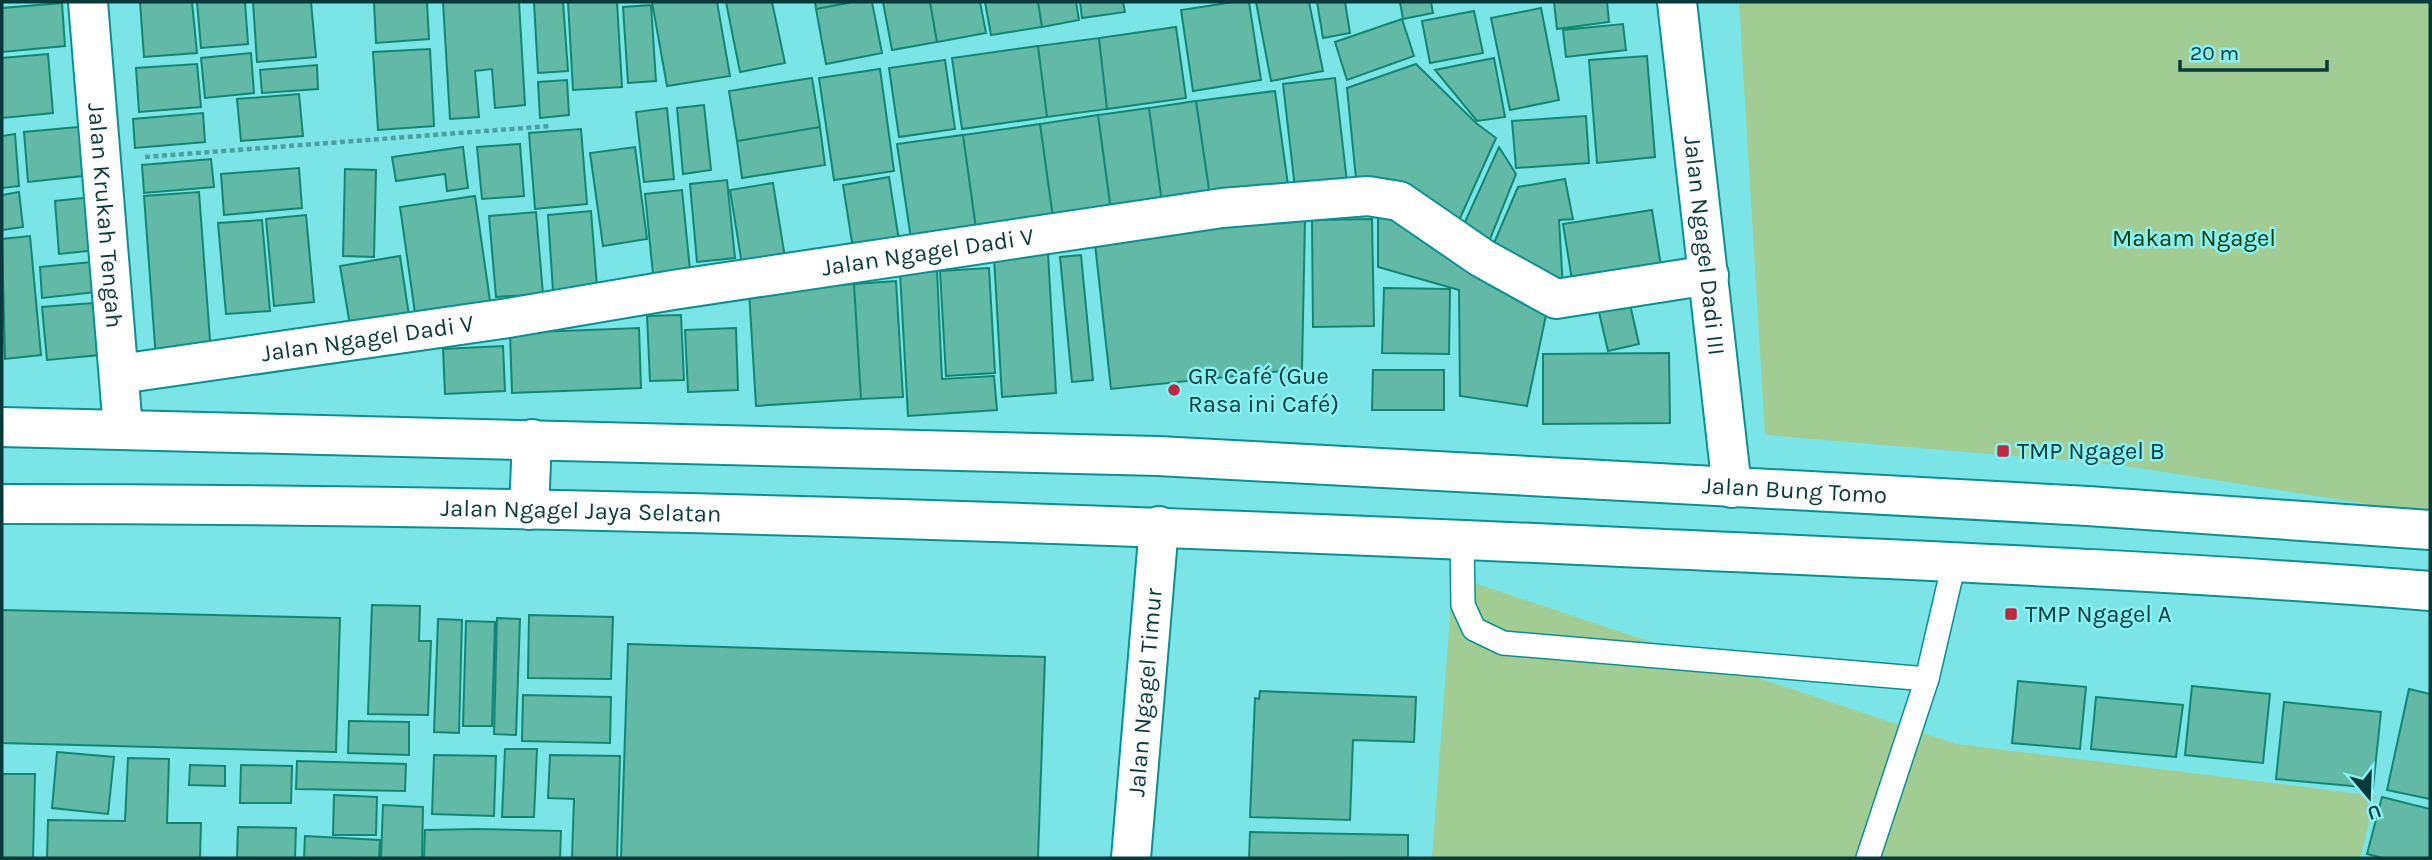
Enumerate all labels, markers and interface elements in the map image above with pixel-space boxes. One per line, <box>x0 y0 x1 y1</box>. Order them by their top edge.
scale bar <box>2180 28 2327 72</box>
text: 20 m <box>2190 41 2239 65</box>
street label: Jalan Krukah Tengah <box>82 101 129 329</box>
street label: Jalan Ngagel Dadi III <box>1678 134 1731 357</box>
street label: Jalan Ngagel Dadi V <box>820 222 1036 282</box>
park label: Makam Ngagel <box>2112 224 2276 252</box>
street label: Jalan Ngagel Dadi V <box>259 309 476 367</box>
place label: GR Café (Gue Rasa ini Café) <box>1188 362 1339 418</box>
marker: GR Café (Gue Rasa ini Café) <box>1166 382 1182 398</box>
place label: TMP Ngagel B <box>2017 437 2165 465</box>
marker: TMP Ngagel B <box>1995 443 2011 459</box>
street label: Jalan Bung Tomo <box>1702 471 1888 509</box>
street label: Jalan Ngagel Jaya Selatan <box>440 494 722 528</box>
street label: Jalan Ngagel Timur <box>1122 587 1168 798</box>
place label: TMP Ngagel A <box>2025 600 2172 628</box>
marker: TMP Ngagel A <box>2003 606 2019 622</box>
north arrow <box>2334 762 2404 832</box>
text: U <box>2364 800 2384 825</box>

